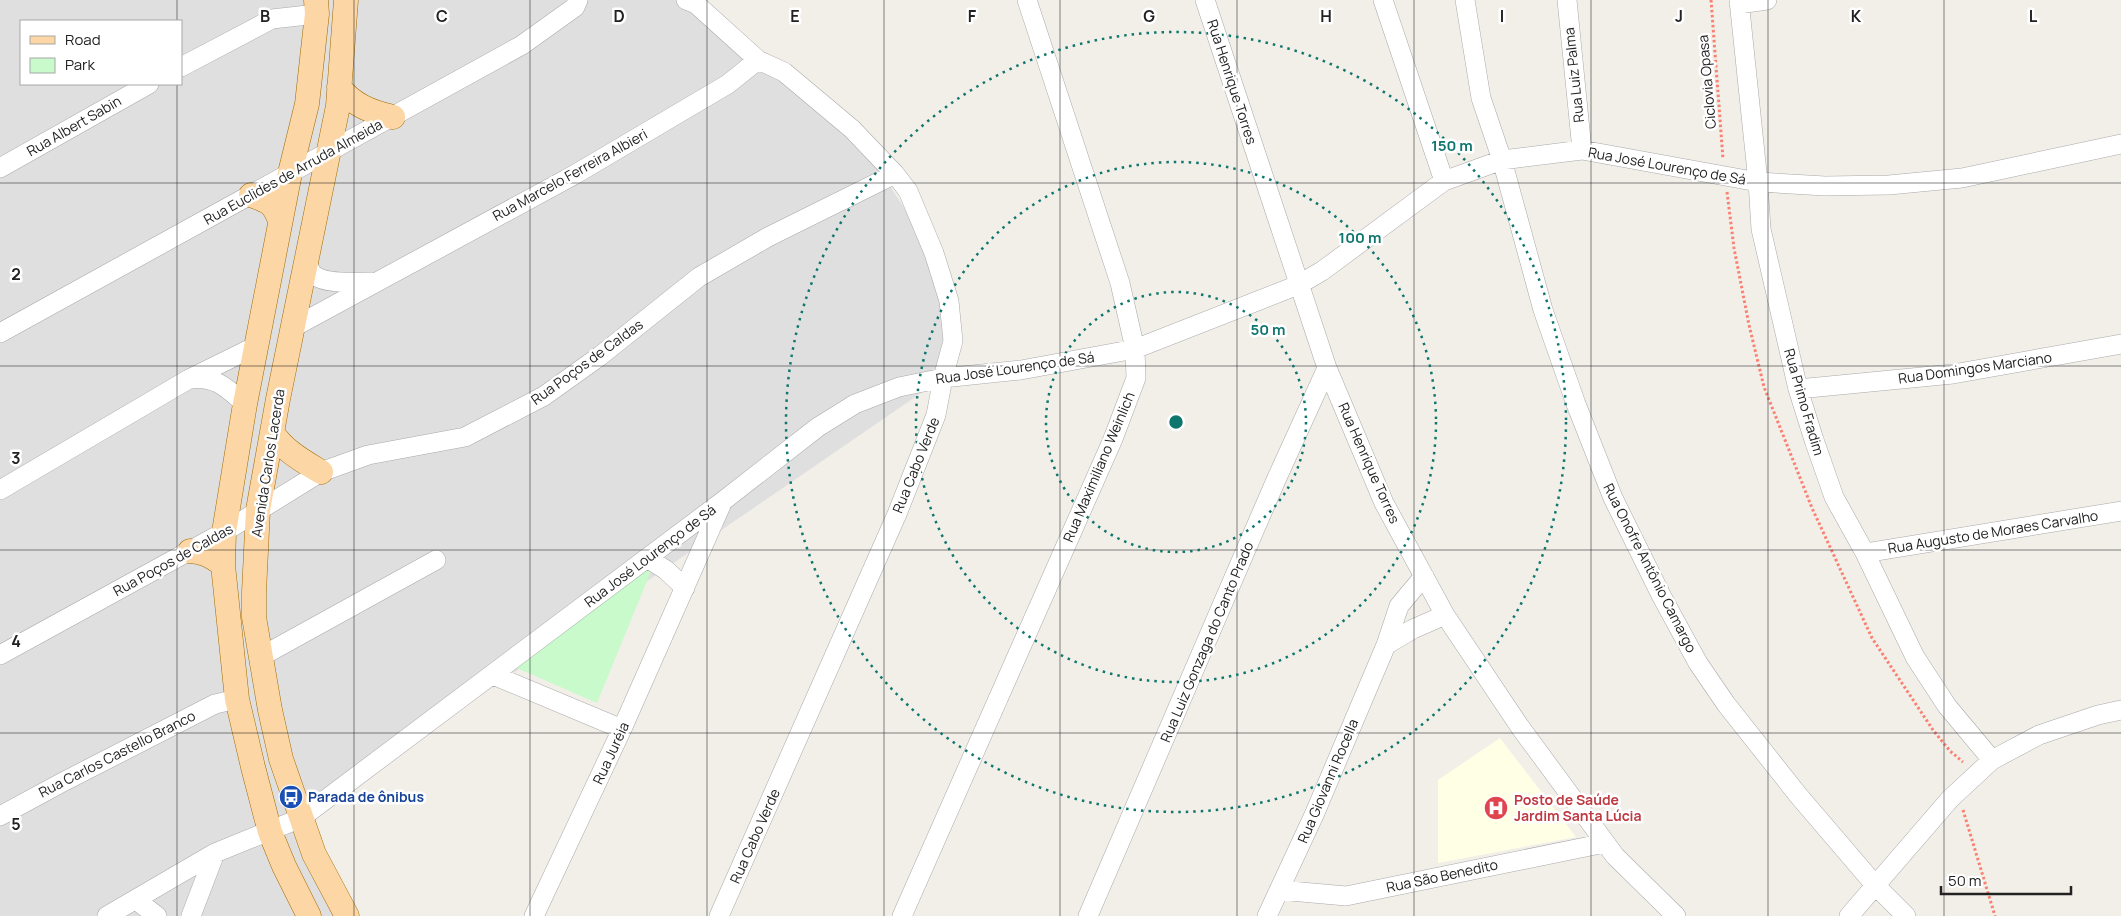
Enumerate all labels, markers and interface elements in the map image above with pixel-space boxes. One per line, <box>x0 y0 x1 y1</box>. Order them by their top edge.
text: B <box>260 5 270 27</box>
text: C <box>436 5 448 27</box>
text: D <box>613 5 625 27</box>
text: E <box>790 5 800 27</box>
text: F <box>968 5 977 27</box>
text: G <box>1143 5 1155 27</box>
text: H <box>1320 5 1332 27</box>
text: I <box>1500 5 1504 27</box>
text: J <box>1675 5 1683 27</box>
text: K <box>1851 5 1862 27</box>
text: L <box>2029 5 2038 27</box>
street label: Rua Henrique Torres <box>1203 17 1262 147</box>
legend <box>20 20 182 85</box>
street label: Rua Luiz Palma <box>1559 27 1588 124</box>
text: Road <box>65 29 101 50</box>
street label: Ciclovia Opasa <box>1693 34 1720 130</box>
text: Park <box>65 54 95 75</box>
street label: Rua Albert Sabin <box>23 91 124 160</box>
street label: Rua Euclides de Arruda Almeida <box>200 114 386 229</box>
street label: Rua Marcelo Ferreira Albieri <box>489 124 651 225</box>
text: 150 m <box>1431 135 1473 156</box>
street label: Rua José Lourenço de Sá <box>1587 142 1747 189</box>
text: 100 m <box>1339 227 1381 248</box>
text: 2 <box>11 263 21 285</box>
street label: Rua Poços de Caldas <box>527 315 647 409</box>
text: 50 m <box>1250 319 1286 340</box>
street label: Rua Primo Fradim <box>1780 346 1829 458</box>
street label: Rua José Lourenço de Sá <box>934 347 1095 388</box>
street label: Rua Domingos Marciano <box>1897 347 2053 388</box>
street label: Avenida Carlos Lacerda <box>246 388 289 538</box>
street label: Rua Maximiliano Weinlich <box>1058 389 1139 545</box>
street label: Rua Henrique Torres <box>1334 399 1405 526</box>
centre of rings <box>1167 413 1185 431</box>
street label: Rua Cabo Verde <box>888 414 943 516</box>
text: 3 <box>11 447 21 469</box>
street label: Rua Onofre Antônio Camargo <box>1599 480 1701 656</box>
street label: Rua José Lourenço de Sá <box>580 500 719 611</box>
street label: Rua Augusto de Moraes Carvalho <box>1886 505 2099 558</box>
street label: Rua Poços de Caldas <box>110 519 236 600</box>
street label: Rua Luiz Gonzaga do Canto Prado <box>1156 539 1258 745</box>
text: 4 <box>11 630 21 652</box>
street label: Rua Carlos Castello Branco <box>35 706 198 801</box>
street label: Rua Giovanni Rocella <box>1293 716 1362 846</box>
street label: Rua Juréia <box>588 718 633 787</box>
bus stop icon: Parada de ônibus <box>278 784 304 810</box>
street label: Rua Cabo Verde <box>725 785 784 886</box>
place label: Parada de ônibus <box>308 787 424 806</box>
place label: Posto de Saúde Jardim Santa Lúcia <box>1514 790 1641 825</box>
hospital icon: Posto de Saúde Jardim Santa Lúcia <box>1483 795 1509 821</box>
text: 5 <box>11 813 21 835</box>
street label: Rua São Benedito <box>1384 854 1499 897</box>
scale bar <box>1941 864 2071 896</box>
text: 50 m <box>1948 870 1982 891</box>

